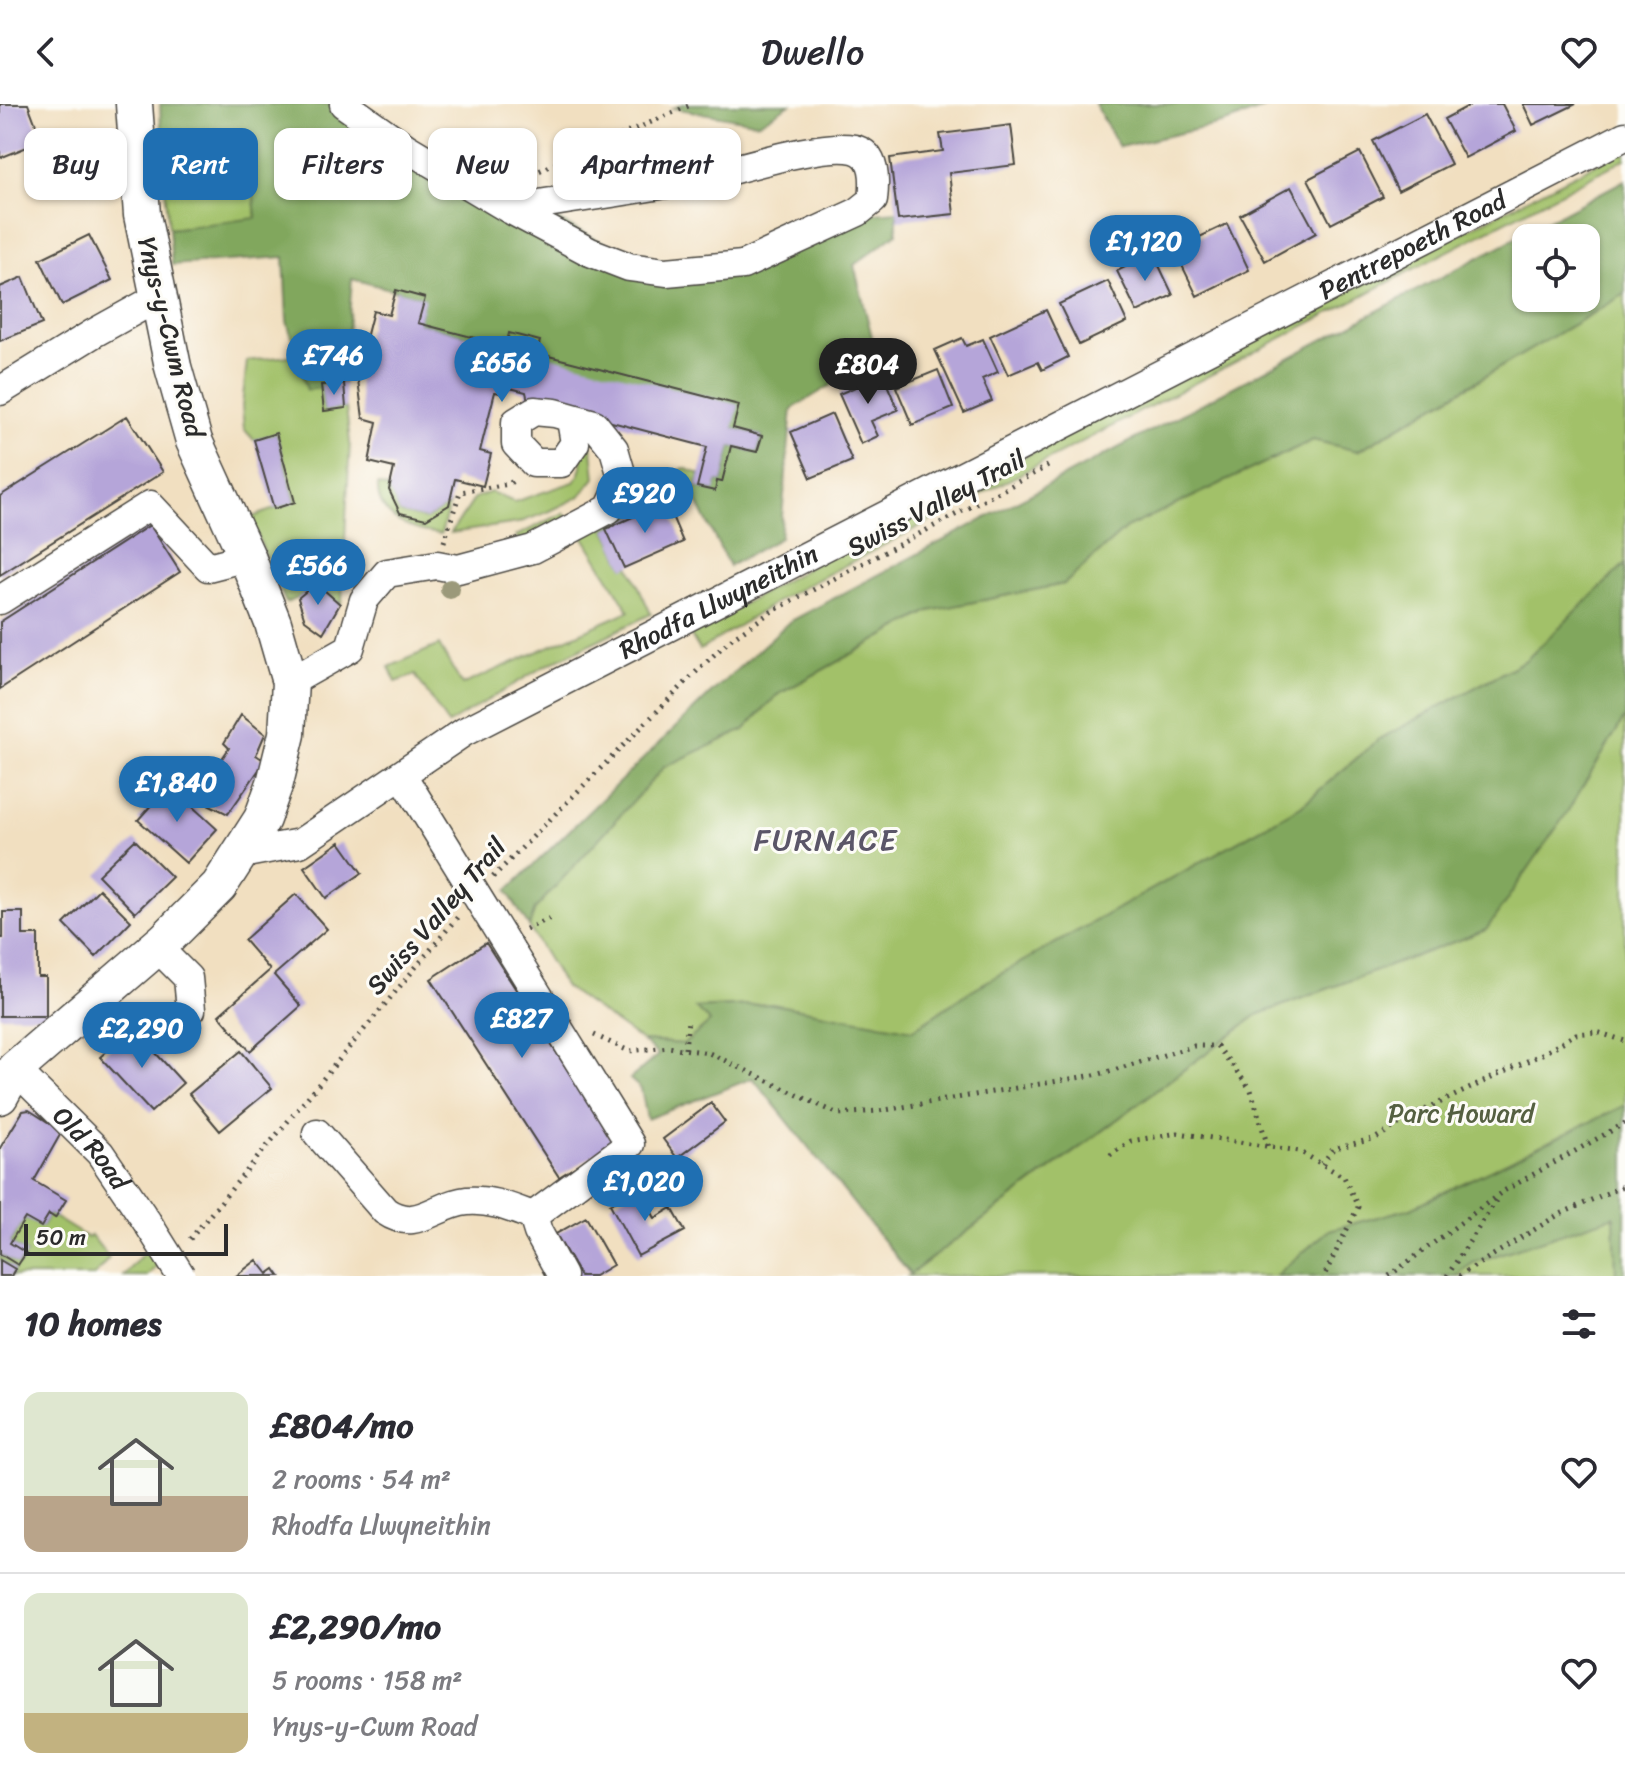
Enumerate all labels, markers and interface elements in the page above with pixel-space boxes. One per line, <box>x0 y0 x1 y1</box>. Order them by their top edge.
text: Dwello <box>761 20 864 84</box>
icon: back <box>24 30 68 74</box>
icon: heart <box>1557 30 1601 74</box>
chip: Buy <box>24 128 127 200</box>
chip: Rent <box>143 128 258 200</box>
chip: Filters <box>274 128 412 200</box>
chip: New <box>428 128 537 200</box>
chip: Apartment <box>553 128 741 200</box>
street label: Pentrepoeth Road <box>1310 177 1517 313</box>
pin: £1,120 <box>1080 215 1210 283</box>
text: £1,120 <box>1108 218 1182 264</box>
map controls <box>1512 224 1600 312</box>
button: locate <box>1512 224 1600 312</box>
street label: Ynys-y-Cwm Road <box>124 232 219 444</box>
pin: £746 <box>287 329 381 397</box>
text: £746 <box>304 332 364 378</box>
pin: £656 <box>455 336 549 404</box>
pin: £804 <box>821 338 915 406</box>
text: £656 <box>472 339 532 385</box>
text: £804 <box>837 341 899 387</box>
street label: Swiss Valley Trail <box>838 436 1034 570</box>
pin: £920 <box>598 467 692 535</box>
text: £920 <box>614 470 676 516</box>
street label: Rhodfa Llwyneithin <box>610 531 826 672</box>
pin: £566 <box>271 539 365 607</box>
text: £566 <box>288 542 348 588</box>
pin: £1,840 <box>112 756 242 824</box>
text: £1,840 <box>137 759 217 805</box>
district label: FURNACE <box>754 813 898 867</box>
street label: Swiss Valley Trail <box>354 826 518 1005</box>
pin: £827 <box>475 992 569 1060</box>
text: £827 <box>492 995 552 1041</box>
pin: £2,290 <box>77 1002 207 1070</box>
text: £2,290 <box>100 1005 184 1051</box>
park label: Parc Howard <box>1388 1090 1536 1136</box>
street label: Old Road <box>41 1095 143 1202</box>
pin: £1,020 <box>580 1155 710 1223</box>
text: £1,020 <box>605 1158 685 1204</box>
text: 50 m <box>36 1218 86 1257</box>
scale bar <box>24 1220 228 1256</box>
text: 10 homes <box>24 1294 162 1354</box>
icon: filters <box>1557 1302 1601 1346</box>
text: £804/mo <box>272 1396 414 1456</box>
icon: home <box>88 1424 184 1520</box>
icon: heart <box>1557 1450 1601 1494</box>
text: 2 rooms · 54 m² <box>272 1456 451 1502</box>
text: Rhodfa Llwyneithin <box>272 1502 491 1548</box>
text: £2,290/mo <box>272 1597 441 1657</box>
icon: home <box>88 1625 184 1721</box>
icon: heart <box>1557 1651 1601 1695</box>
text: 5 rooms · 158 m² <box>272 1657 463 1703</box>
text: Ynys-y-Cwm Road <box>272 1703 477 1749</box>

